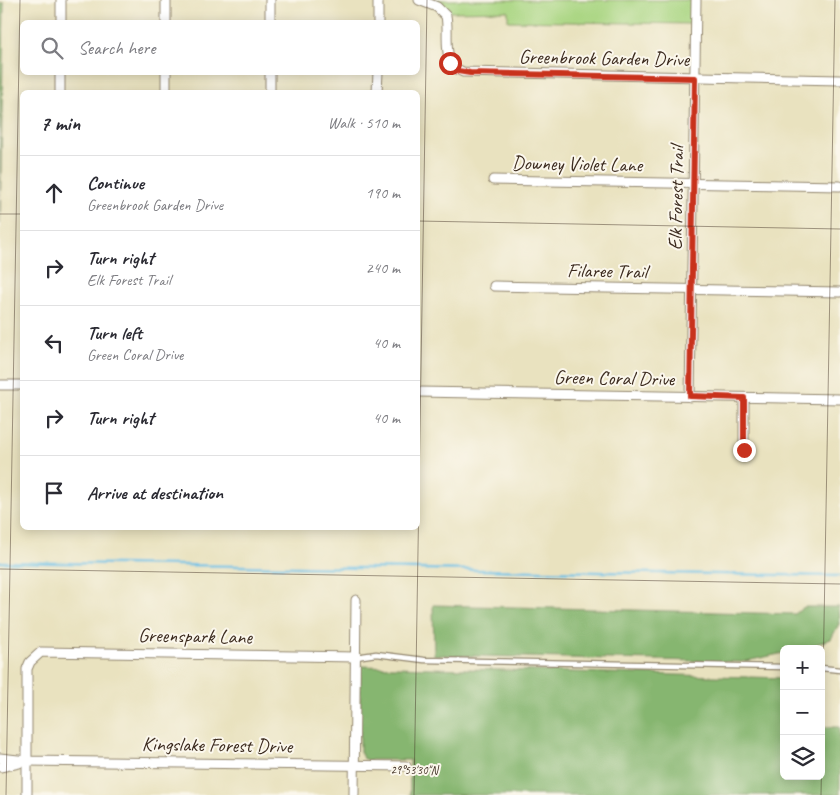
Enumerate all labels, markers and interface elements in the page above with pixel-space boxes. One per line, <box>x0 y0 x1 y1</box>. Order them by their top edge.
search box <box>20 20 420 75</box>
icon: search <box>38 34 66 62</box>
text: Search here <box>78 36 155 60</box>
street label: Greenbrook Garden Drive <box>519 44 691 72</box>
route start <box>439 52 462 75</box>
text: 7 min <box>40 110 80 136</box>
text: Walk · 510 m <box>328 113 400 133</box>
street label: Elk Forest Trail <box>663 142 689 250</box>
street label: Downey Violet Lane <box>512 150 644 178</box>
text: Continue <box>87 171 144 195</box>
icon: ahead <box>40 179 68 207</box>
text: 190 m <box>366 183 400 203</box>
text: Greenbrook Garden Drive <box>87 195 223 215</box>
text: Turn right <box>87 246 154 270</box>
icon: right <box>40 254 68 282</box>
text: 240 m <box>366 258 400 278</box>
street label: Filaree Trail <box>567 258 651 284</box>
text: Elk Forest Trail <box>87 270 171 290</box>
text: Turn left <box>87 321 142 345</box>
icon: left <box>40 329 68 357</box>
text: 40 m <box>373 333 400 353</box>
text: Green Coral Drive <box>87 345 183 365</box>
street label: Green Coral Drive <box>554 364 676 392</box>
icon: right <box>40 404 68 432</box>
text: Turn right <box>87 406 154 430</box>
text: 40 m <box>373 408 400 428</box>
route end <box>733 439 756 462</box>
icon: arrive <box>40 479 68 507</box>
text: Arrive at destination <box>87 481 223 505</box>
street label: Greenspark Lane <box>138 623 254 650</box>
map controls <box>780 645 825 780</box>
button: + <box>780 645 825 690</box>
button: − <box>780 690 825 735</box>
street label: Kingslake Forest Drive <box>142 731 294 759</box>
button: layers <box>780 735 825 780</box>
text: 29°53'30"N <box>390 762 439 778</box>

